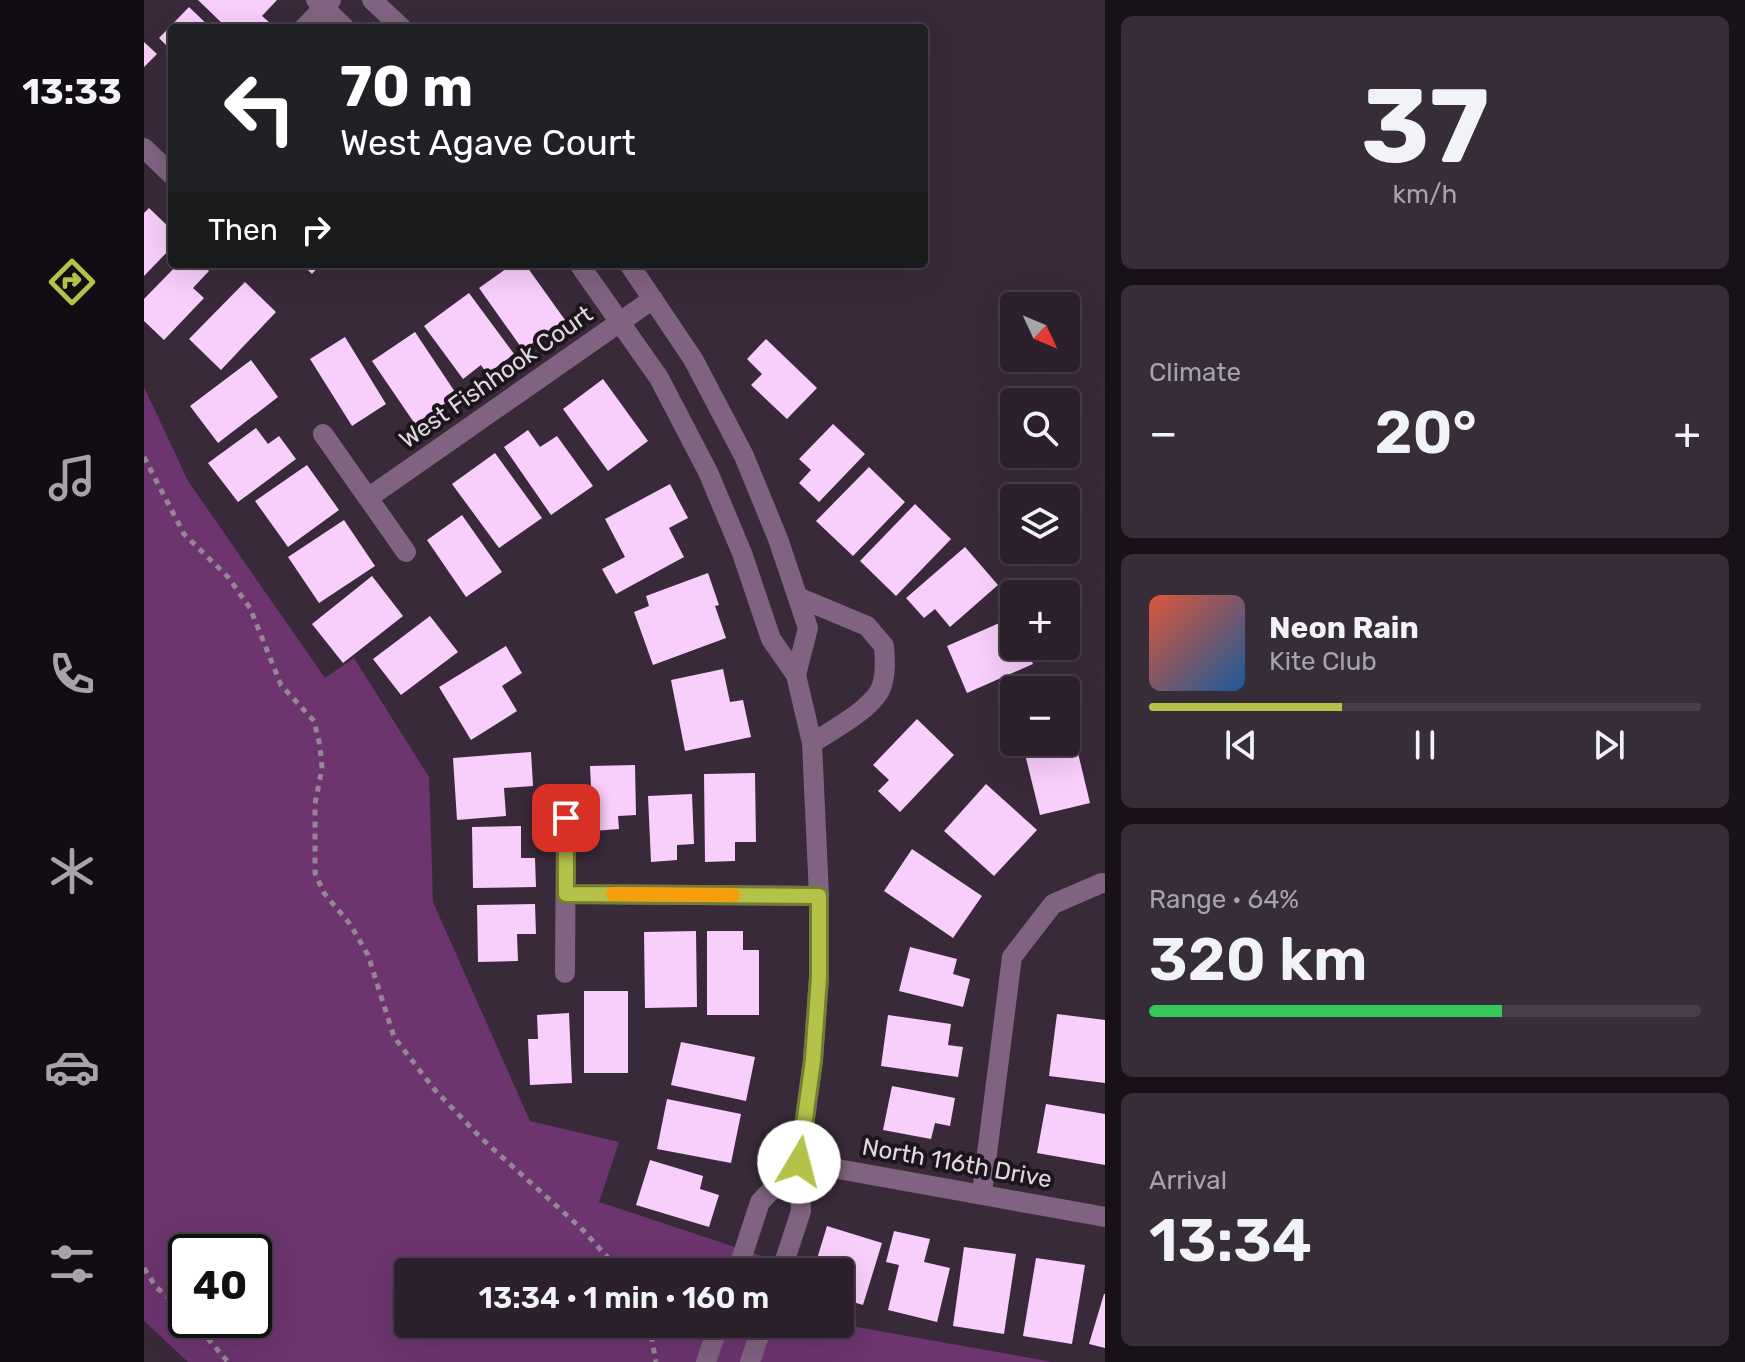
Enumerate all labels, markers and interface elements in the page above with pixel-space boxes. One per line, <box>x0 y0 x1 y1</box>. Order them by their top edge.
text: 70 m <box>340 54 473 120</box>
icon: left <box>208 56 312 160</box>
text: 37 <box>1361 65 1489 188</box>
text: 13:33 <box>22 70 122 113</box>
text: West Agave Court <box>340 121 636 164</box>
text: km/h <box>1393 179 1457 210</box>
icon: right <box>294 208 338 252</box>
text: Then <box>208 212 278 248</box>
icon: directions <box>44 254 100 310</box>
north arrow <box>1000 292 1080 372</box>
map controls <box>1000 292 1080 756</box>
street label: West Fishhook Court <box>394 300 598 454</box>
text: Climate <box>1149 357 1241 388</box>
button: search <box>1000 388 1080 468</box>
text: 20° <box>1374 397 1477 468</box>
text: − <box>1149 407 1178 459</box>
text: + <box>1674 407 1701 459</box>
icon: music <box>44 450 100 506</box>
button: layers <box>1000 484 1080 564</box>
button: + <box>1000 580 1080 660</box>
text: Neon Rain <box>1269 610 1419 646</box>
icon: phone <box>44 646 100 702</box>
text: Kite Club <box>1269 646 1377 677</box>
button: − <box>1000 676 1080 756</box>
icon: previous <box>1219 723 1263 767</box>
icon: pause <box>1403 723 1447 767</box>
icon: next <box>1587 723 1631 767</box>
pin <box>532 784 600 852</box>
icon: arrive <box>544 796 588 840</box>
icon: climate <box>44 843 100 899</box>
text: Range · 64% <box>1149 884 1299 915</box>
text: 320 km <box>1149 924 1368 995</box>
icon: car <box>44 1039 100 1095</box>
position arrow <box>757 1120 841 1204</box>
street label: North 116th Drive <box>860 1133 1054 1193</box>
text: Arrival <box>1149 1165 1227 1196</box>
text: 13:34 <box>1149 1205 1312 1276</box>
speed limit sign: 40 <box>168 1234 272 1338</box>
icon: filters <box>44 1236 100 1292</box>
text: 13:34 · 1 min · 160 m <box>479 1280 769 1316</box>

